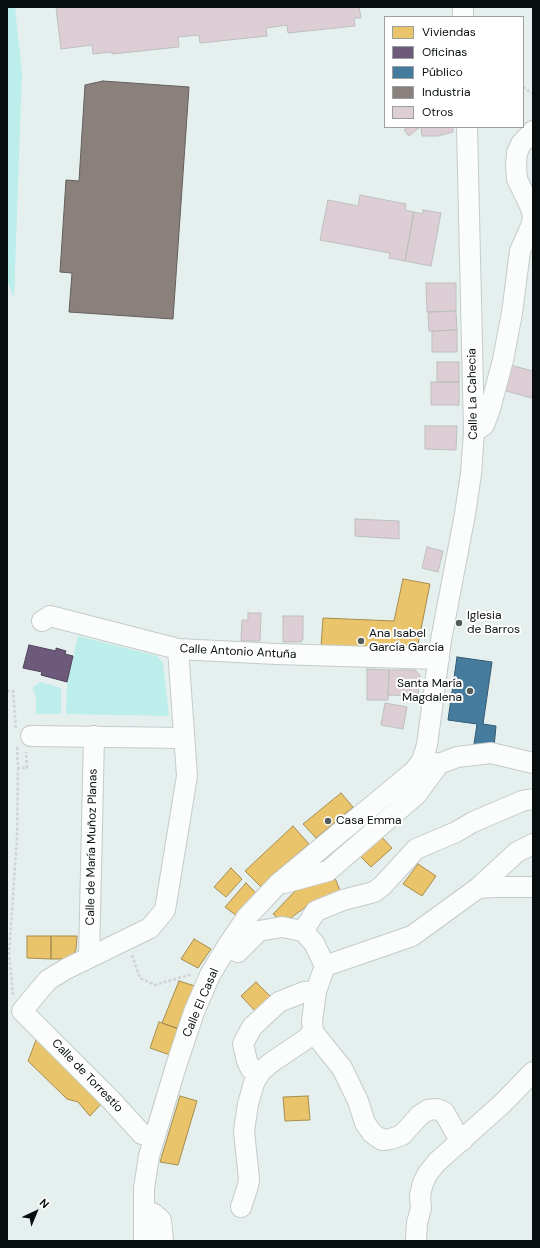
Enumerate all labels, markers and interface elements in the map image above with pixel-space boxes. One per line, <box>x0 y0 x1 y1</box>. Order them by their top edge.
legend <box>384 16 524 128</box>
text: Viviendas <box>422 24 476 40</box>
text: Oficinas <box>422 44 467 60</box>
text: Público <box>422 64 463 80</box>
text: Industria <box>422 84 470 100</box>
text: Otros <box>422 104 453 120</box>
street label: Calle La Cahecia <box>465 348 481 440</box>
place label: Iglesia de Barros <box>467 609 520 637</box>
marker: Iglesia de Barros <box>454 618 464 628</box>
place label: Ana Isabel García García <box>369 627 444 655</box>
marker: Ana Isabel García García <box>356 636 366 646</box>
street label: Calle Antonio Antuña <box>179 642 297 662</box>
place label: Santa María Magdalena <box>397 677 462 705</box>
marker: Santa María Magdalena <box>465 686 475 696</box>
street label: Calle de María Muñoz Planas <box>83 769 101 925</box>
place label: Casa Emma <box>336 814 402 828</box>
marker: Casa Emma <box>323 816 333 826</box>
street label: Calle El Casal <box>180 966 222 1040</box>
street label: Calle de Torrestío <box>48 1036 126 1116</box>
north arrow <box>16 1192 56 1232</box>
text: N <box>37 1196 52 1211</box>

